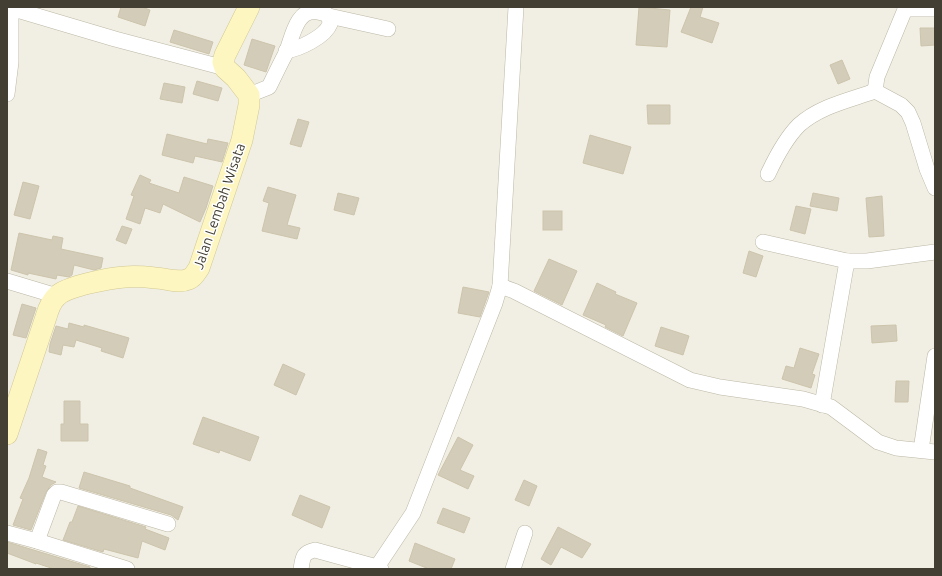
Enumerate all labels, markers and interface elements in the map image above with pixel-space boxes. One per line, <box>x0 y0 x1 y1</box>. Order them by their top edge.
street label: Jalan Lembah Wisata <box>190 141 248 271</box>

